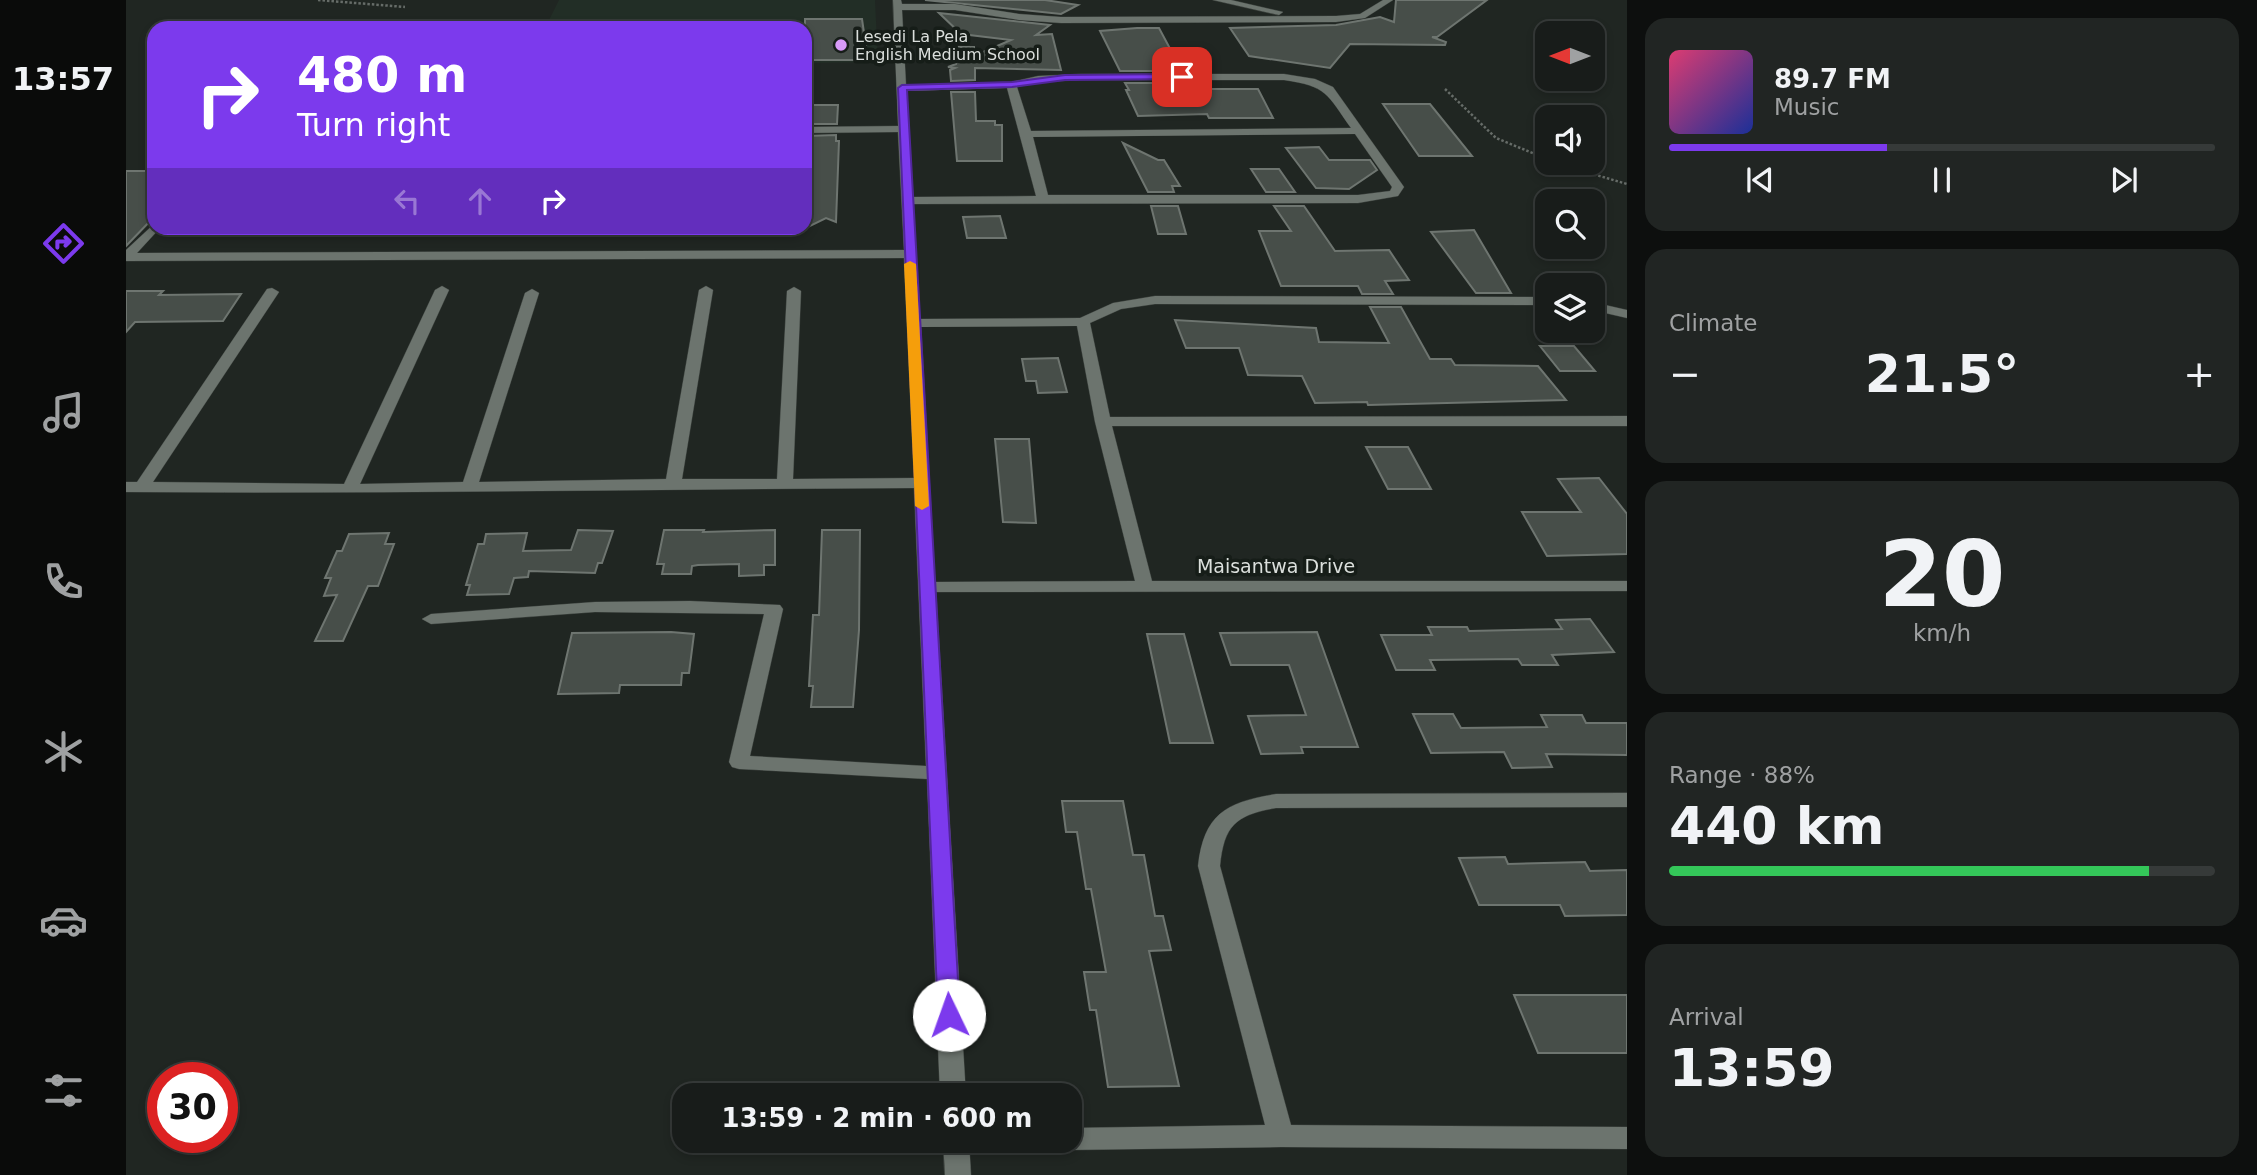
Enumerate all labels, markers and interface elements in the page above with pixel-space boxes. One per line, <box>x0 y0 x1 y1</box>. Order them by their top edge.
north arrow <box>1535 21 1605 91</box>
map controls <box>1535 21 1605 343</box>
place label: Lesedi La Pela English Medium School <box>855 27 1040 64</box>
marker: Lesedi La Pela English Medium School <box>833 37 849 53</box>
text: 480 m <box>297 47 467 104</box>
pin <box>1152 47 1212 107</box>
icon: right <box>182 49 273 140</box>
icon: arrive <box>1163 58 1201 96</box>
text: 13:57 <box>12 60 114 98</box>
text: 89.7 FM <box>1774 64 1891 94</box>
text: Music <box>1774 94 1839 120</box>
button: sound <box>1535 105 1605 175</box>
text: Turn right <box>297 106 450 144</box>
icon: previous <box>1741 161 1779 199</box>
icon: pause <box>1923 161 1961 199</box>
icon: next <box>2105 161 2143 199</box>
icon: left <box>388 182 426 220</box>
icon: ahead <box>461 182 499 220</box>
icon: right <box>534 182 572 220</box>
button: search <box>1535 189 1605 259</box>
icon: directions <box>39 219 88 268</box>
button: layers <box>1535 273 1605 343</box>
text: Climate <box>1669 310 1758 336</box>
text: 21.5° <box>1865 344 2019 404</box>
text: − <box>1669 352 1701 396</box>
text: + <box>2183 352 2215 396</box>
icon: music <box>39 388 88 437</box>
text: 20 <box>1879 522 2005 627</box>
street label: Maisantwa Drive <box>1197 555 1355 577</box>
icon: phone <box>39 557 88 606</box>
text: km/h <box>1913 620 1971 646</box>
icon: climate <box>39 727 88 776</box>
text: Range · 88% <box>1669 762 1815 788</box>
text: 440 km <box>1669 796 1884 856</box>
icon: car <box>39 896 88 945</box>
position arrow <box>912 978 986 1052</box>
text: Arrival <box>1669 1004 1744 1030</box>
text: 13:59 <box>1669 1038 1835 1098</box>
speed limit sign: 30 <box>147 1062 238 1153</box>
icon: filters <box>39 1066 88 1115</box>
text: 13:59 · 2 min · 600 m <box>722 1103 1032 1133</box>

